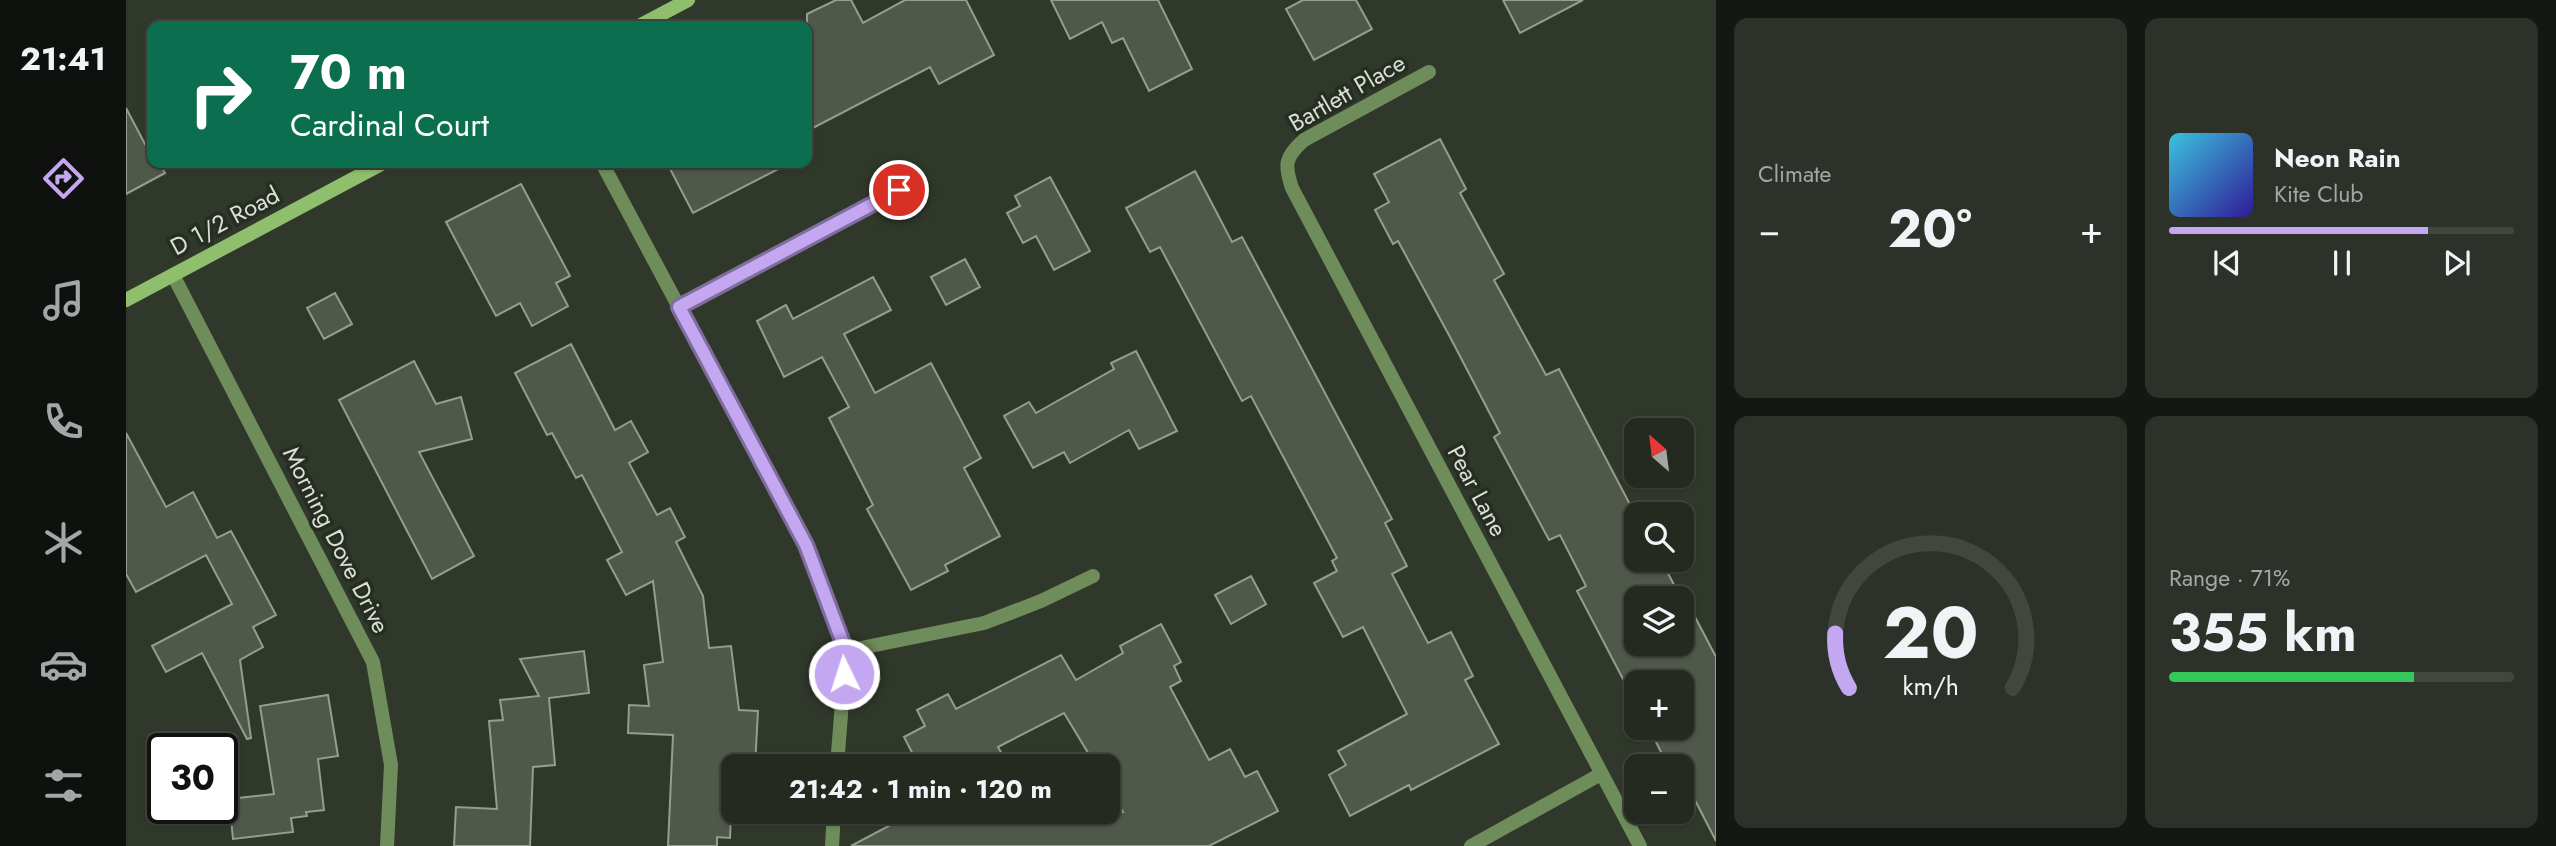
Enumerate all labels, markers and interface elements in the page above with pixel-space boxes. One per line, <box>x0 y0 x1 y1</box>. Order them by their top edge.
text: 21:41 <box>20 36 106 82</box>
text: 70 m <box>290 37 407 107</box>
street label: Bartlett Place <box>1282 45 1412 140</box>
icon: right <box>175 49 266 140</box>
text: Cardinal Court <box>290 102 489 148</box>
text: Neon Rain <box>2274 139 2401 177</box>
icon: directions <box>39 154 88 203</box>
text: Climate <box>1758 157 1831 191</box>
pin <box>869 160 929 220</box>
icon: arrive <box>880 171 918 209</box>
street label: D 1/2 Road <box>164 177 286 264</box>
text: Kite Club <box>2274 177 2363 211</box>
text: 20° <box>1888 191 1972 267</box>
text: − <box>1758 202 1780 257</box>
text: + <box>2080 202 2103 257</box>
icon: previous <box>2208 244 2246 282</box>
icon: pause <box>2323 244 2361 282</box>
icon: next <box>2438 244 2476 282</box>
icon: music <box>39 276 88 325</box>
icon: phone <box>39 397 88 446</box>
north arrow <box>1624 418 1694 488</box>
map controls <box>1624 418 1694 824</box>
street label: Pear Lane <box>1439 439 1516 543</box>
street label: Morning Dove Drive <box>274 440 399 639</box>
button: search <box>1624 502 1694 572</box>
icon: climate <box>39 518 88 567</box>
text: Range · 71% <box>2169 561 2290 595</box>
text: 20 <box>1883 580 1978 685</box>
button: layers <box>1624 586 1694 656</box>
text: 355 km <box>2169 595 2357 671</box>
position arrow <box>807 637 881 711</box>
icon: car <box>39 640 88 689</box>
text: km/h <box>1902 668 1959 704</box>
button: + <box>1624 670 1694 740</box>
speed limit sign: 30 <box>147 733 238 824</box>
button: − <box>1624 754 1694 824</box>
icon: filters <box>39 761 88 810</box>
text: 21:42 · 1 min · 120 m <box>789 770 1052 808</box>

